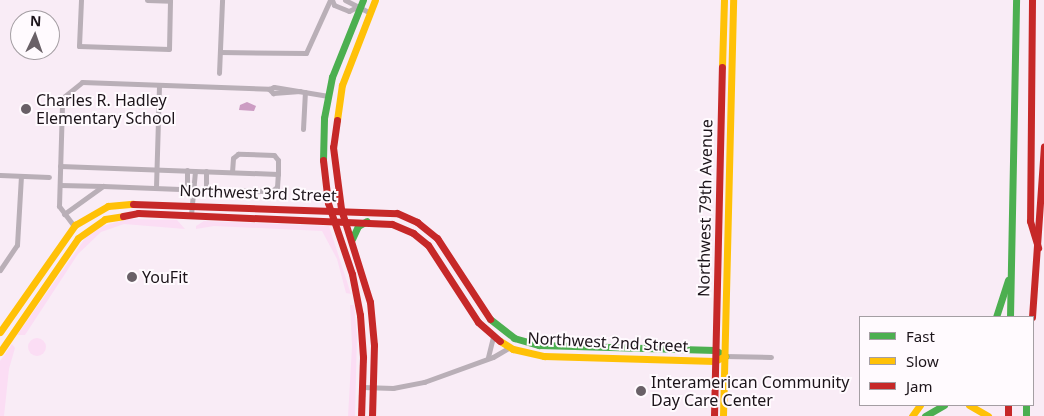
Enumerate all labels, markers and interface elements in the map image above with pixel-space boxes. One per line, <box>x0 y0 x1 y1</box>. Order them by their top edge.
north arrow <box>10 10 60 60</box>
text: N <box>30 11 42 30</box>
place label: Charles R. Hadley Elementary School <box>36 90 175 128</box>
marker: Charles R. Hadley Elementary School <box>20 103 32 115</box>
street label: Northwest 79th Avenue <box>694 119 716 297</box>
street label: Northwest 3rd Street <box>179 181 337 205</box>
place label: YouFit <box>142 267 188 287</box>
marker: YouFit <box>126 271 138 283</box>
legend <box>859 316 1034 406</box>
text: Fast <box>906 326 935 346</box>
street label: Northwest 2nd Street <box>527 328 689 356</box>
text: Slow <box>906 351 939 371</box>
place label: Interamerican Community Day Care Center <box>651 372 849 410</box>
text: Jam <box>906 376 933 396</box>
marker: Interamerican Community Day Care Center <box>635 385 647 397</box>

